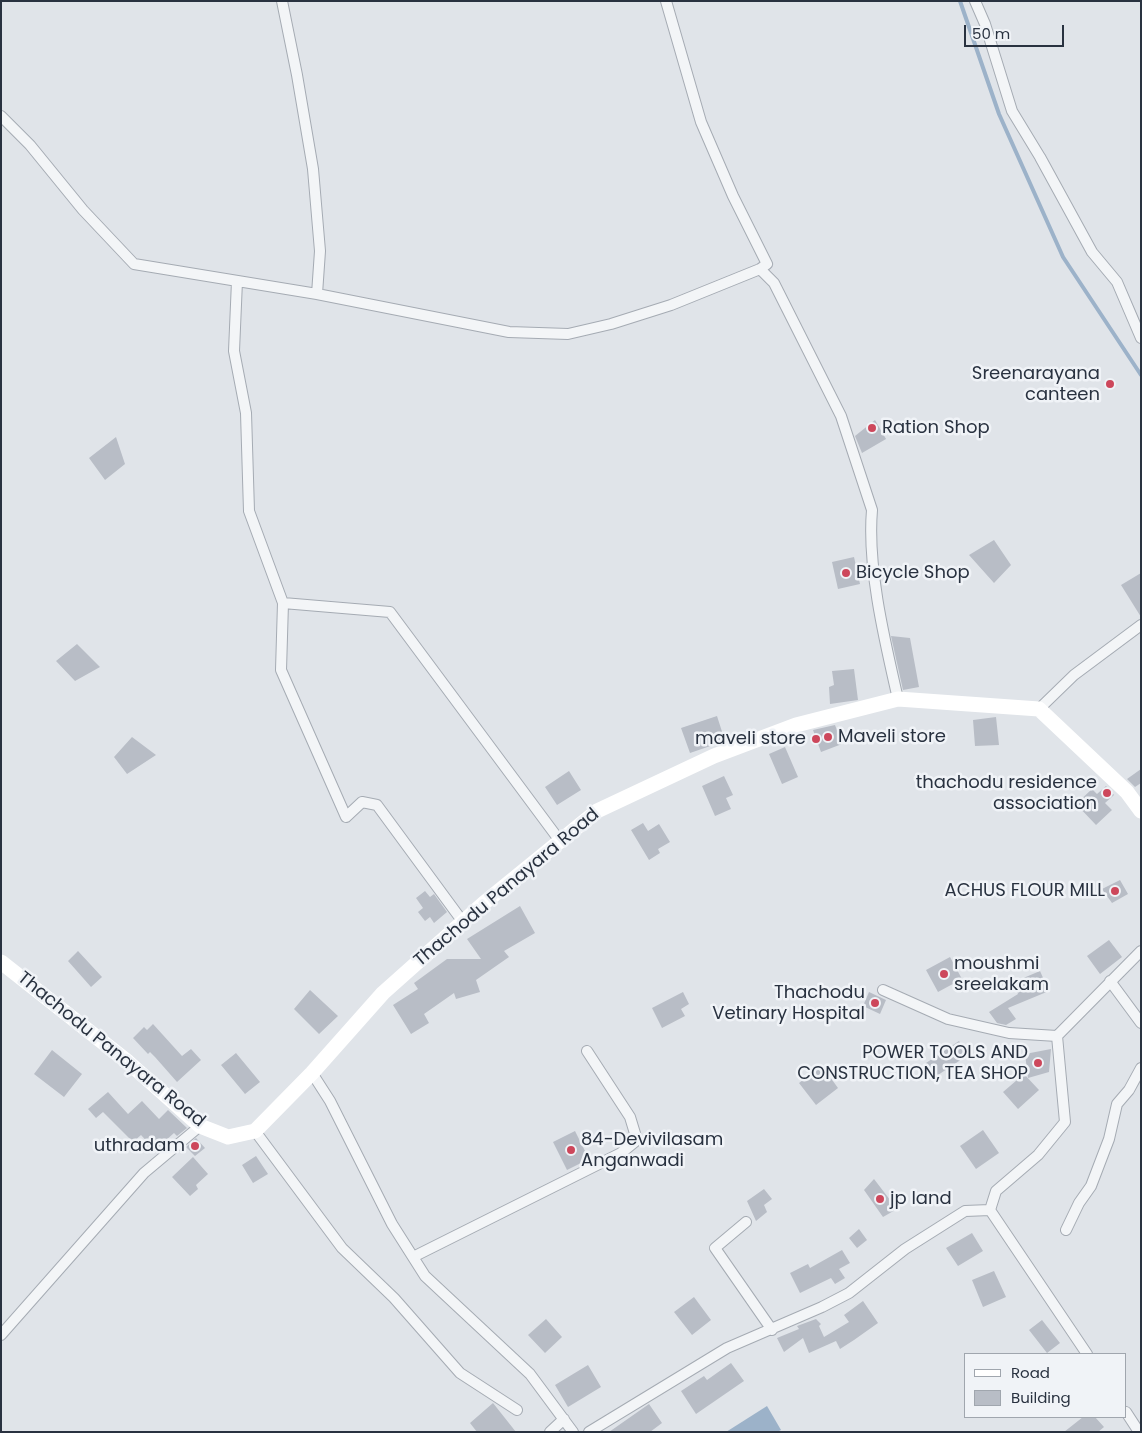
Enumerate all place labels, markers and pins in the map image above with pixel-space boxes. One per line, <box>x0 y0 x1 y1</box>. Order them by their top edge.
place label: Sreenarayana canteen <box>972 363 1100 406</box>
marker: Sreenarayana canteen <box>1104 378 1116 390</box>
place label: Ration Shop <box>882 417 990 439</box>
marker: Ration Shop <box>866 422 878 434</box>
place label: Bicycle Shop <box>856 562 970 584</box>
marker: Bicycle Shop <box>840 567 852 579</box>
place label: Maveli store <box>838 726 946 748</box>
place label: maveli store <box>695 728 806 750</box>
marker: Maveli store <box>822 731 834 743</box>
marker: maveli store <box>810 733 822 745</box>
place label: thachodu residence association <box>916 772 1097 814</box>
marker: thachodu residence association <box>1101 787 1113 799</box>
place label: ACHUS FLOUR MILL <box>945 880 1105 902</box>
marker: ACHUS FLOUR MILL <box>1109 885 1121 897</box>
place label: moushmi sreelakam <box>954 953 1049 996</box>
marker: moushmi sreelakam <box>938 968 950 980</box>
place label: Thachodu Vetinary Hospital <box>712 982 865 1024</box>
marker: Thachodu Vetinary Hospital <box>869 997 881 1009</box>
place label: POWER TOOLS AND CONSTRUCTION, TEA SHOP <box>797 1042 1028 1084</box>
marker: POWER TOOLS AND CONSTRUCTION, TEA SHOP <box>1032 1057 1044 1069</box>
place label: 84-Devivilasam Anganwadi <box>581 1129 723 1172</box>
place label: uthradam <box>94 1135 185 1157</box>
marker: uthradam <box>189 1140 201 1152</box>
marker: 84-Devivilasam Anganwadi <box>565 1144 577 1156</box>
place label: jp land <box>890 1188 952 1210</box>
marker: jp land <box>874 1193 886 1205</box>

